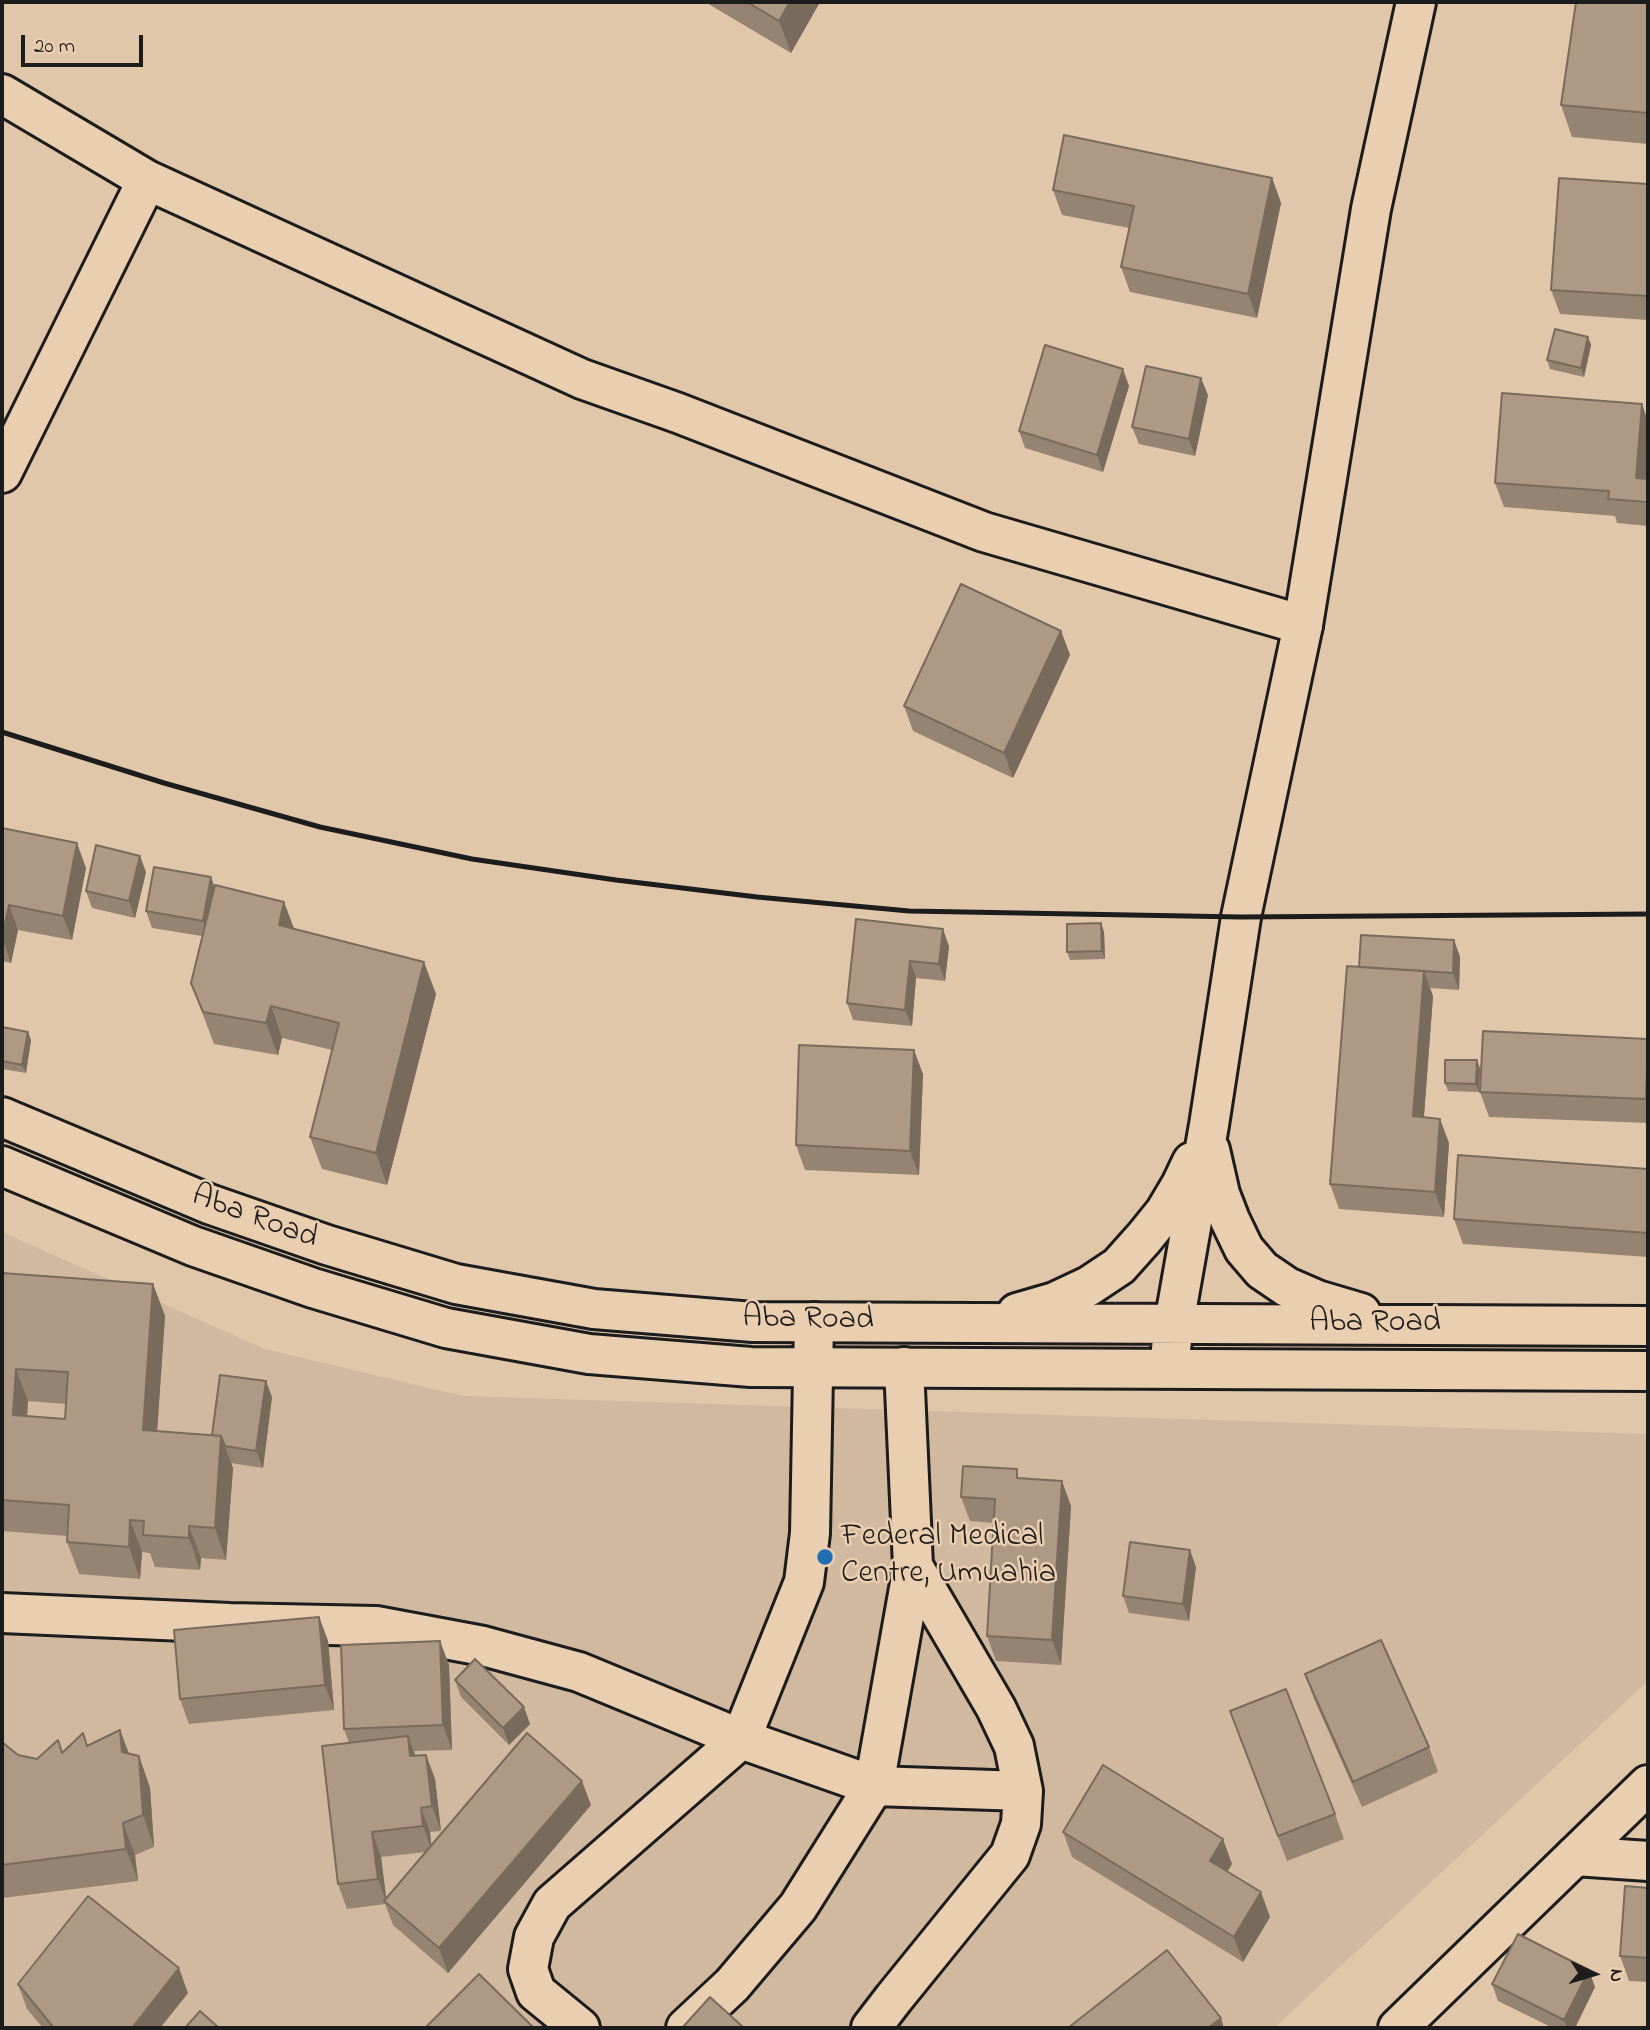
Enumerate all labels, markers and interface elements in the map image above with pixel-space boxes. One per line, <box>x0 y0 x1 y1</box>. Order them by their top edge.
scale bar <box>24 21 147 65</box>
text: 20 m <box>34 32 75 62</box>
street label: Aba Road <box>186 1178 322 1260</box>
street label: Aba Road <box>742 1301 874 1341</box>
street label: Aba Road <box>1309 1306 1441 1344</box>
place label: Federal Medical Centre, Umuahia <box>841 1520 1056 1595</box>
marker: Federal Medical Centre, Umuahia <box>815 1547 835 1567</box>
north arrow <box>1559 1939 1629 2009</box>
text: N <box>1602 1968 1629 1983</box>

